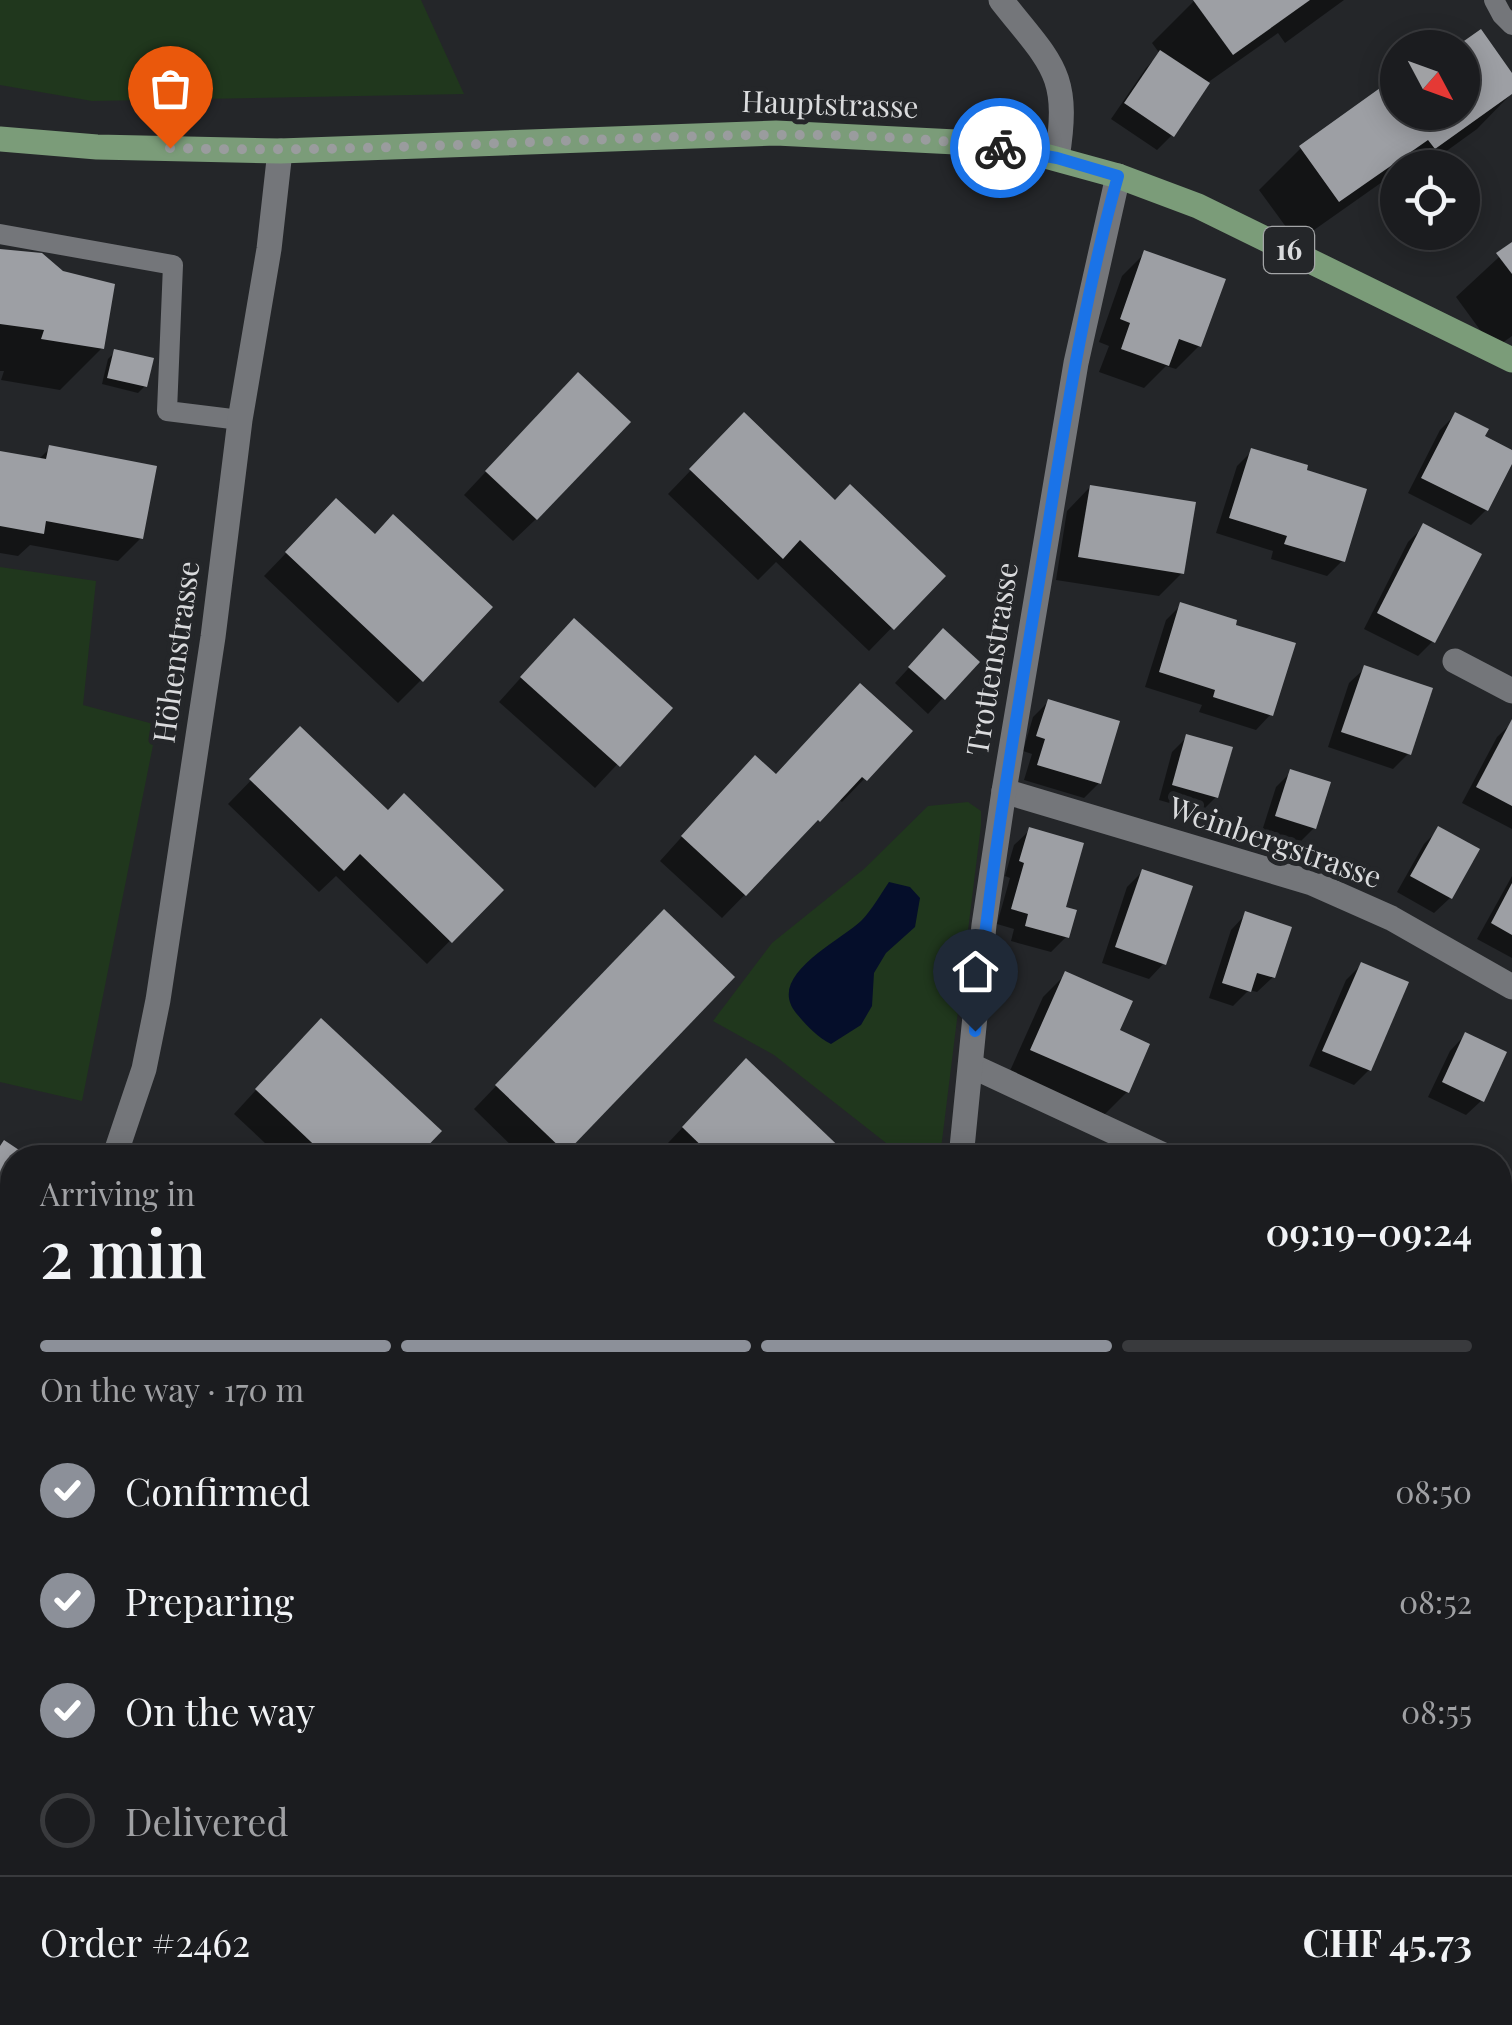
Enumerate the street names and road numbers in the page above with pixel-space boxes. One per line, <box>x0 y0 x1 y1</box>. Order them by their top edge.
street label: Hauptstrasse <box>741 80 919 126</box>
road number: 16 <box>1264 227 1314 273</box>
street label: Höhenstrasse <box>142 558 208 745</box>
street label: Trottenstrasse <box>956 559 1026 758</box>
street label: Weinbergstrasse <box>1163 786 1387 896</box>

